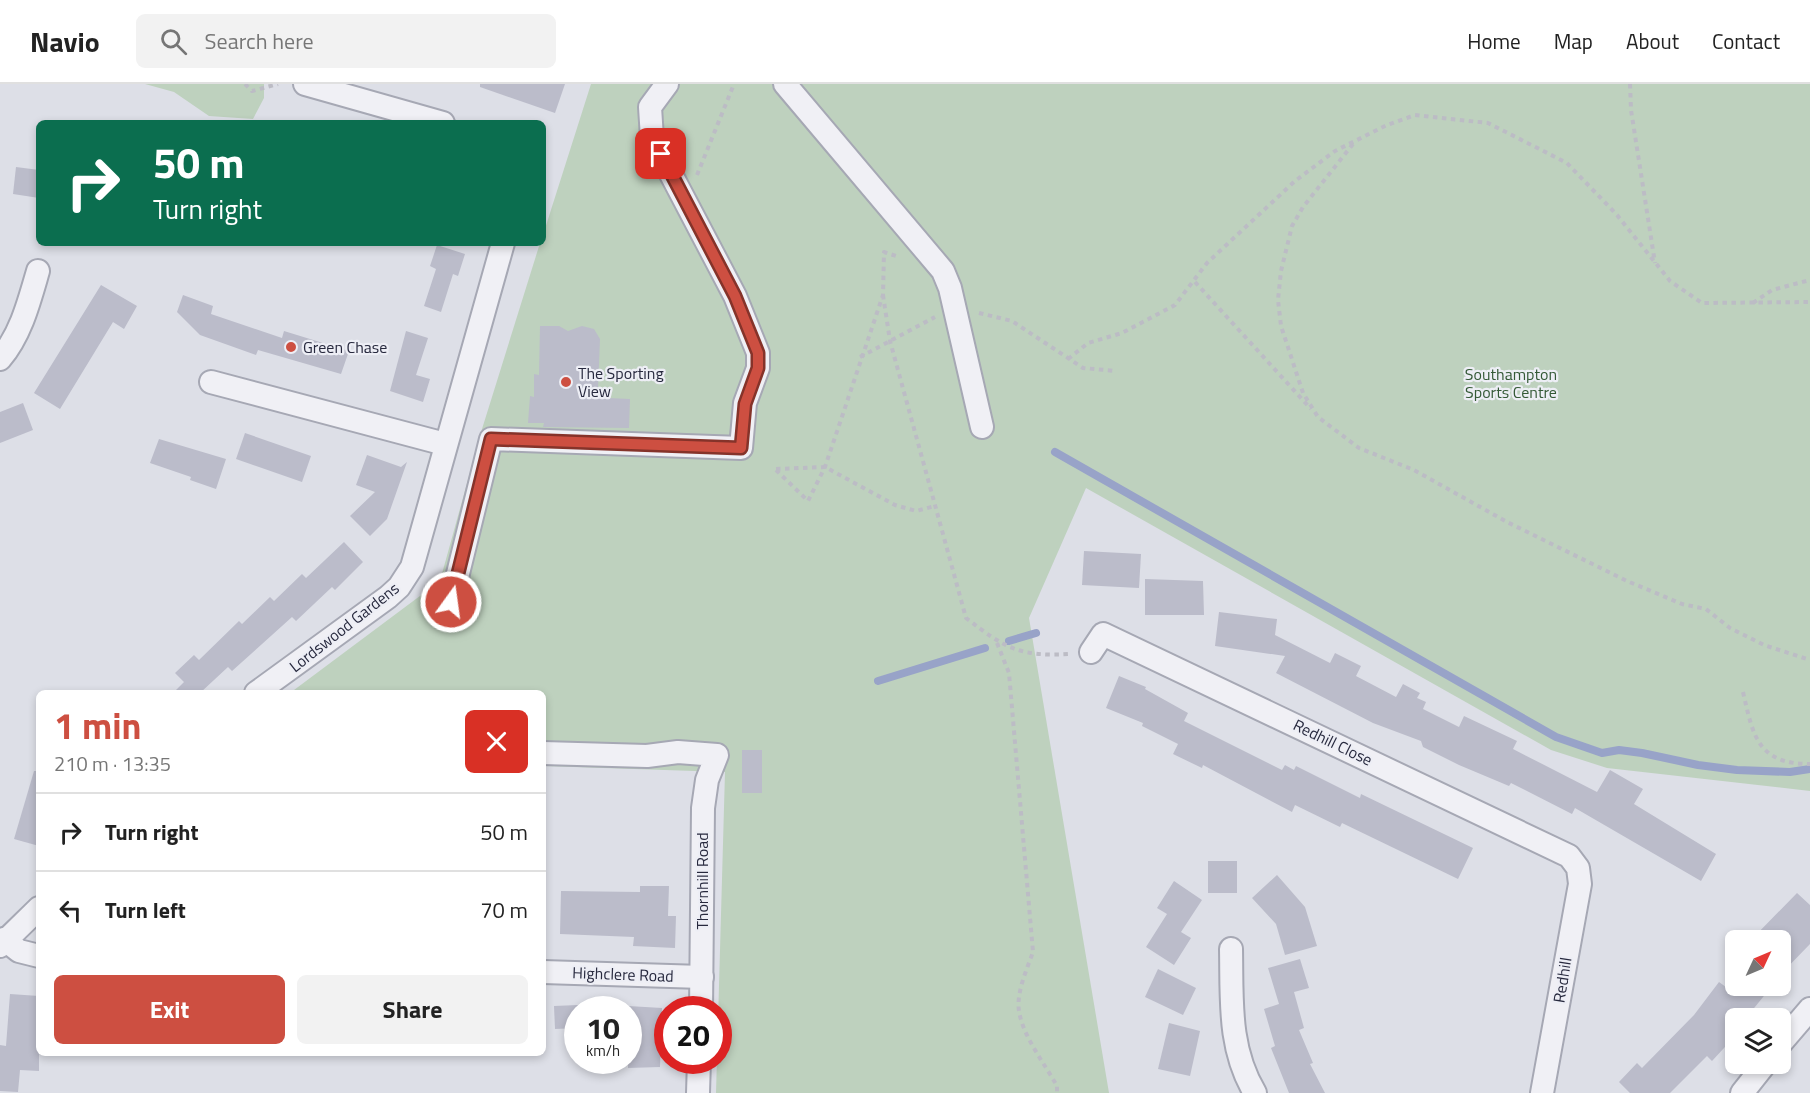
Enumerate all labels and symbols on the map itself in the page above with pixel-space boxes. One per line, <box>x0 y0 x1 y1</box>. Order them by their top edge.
pin <box>635 128 686 179</box>
place label: Green Chase <box>303 335 387 359</box>
marker: Green Chase <box>284 340 298 354</box>
place label: The Sporting View <box>578 361 664 403</box>
park label: Southampton Sports Centre <box>1465 362 1557 404</box>
marker: The Sporting View <box>559 375 573 389</box>
position arrow <box>419 570 483 634</box>
street label: Lordswood Gardens <box>284 576 404 678</box>
street label: Redhill Close <box>1289 712 1377 772</box>
street label: Thornhill Road <box>690 832 714 930</box>
north arrow <box>1725 930 1791 996</box>
street label: Redhill <box>1547 956 1577 1004</box>
street label: Highclere Road <box>572 960 674 988</box>
speed limit sign: 20 <box>654 996 732 1074</box>

